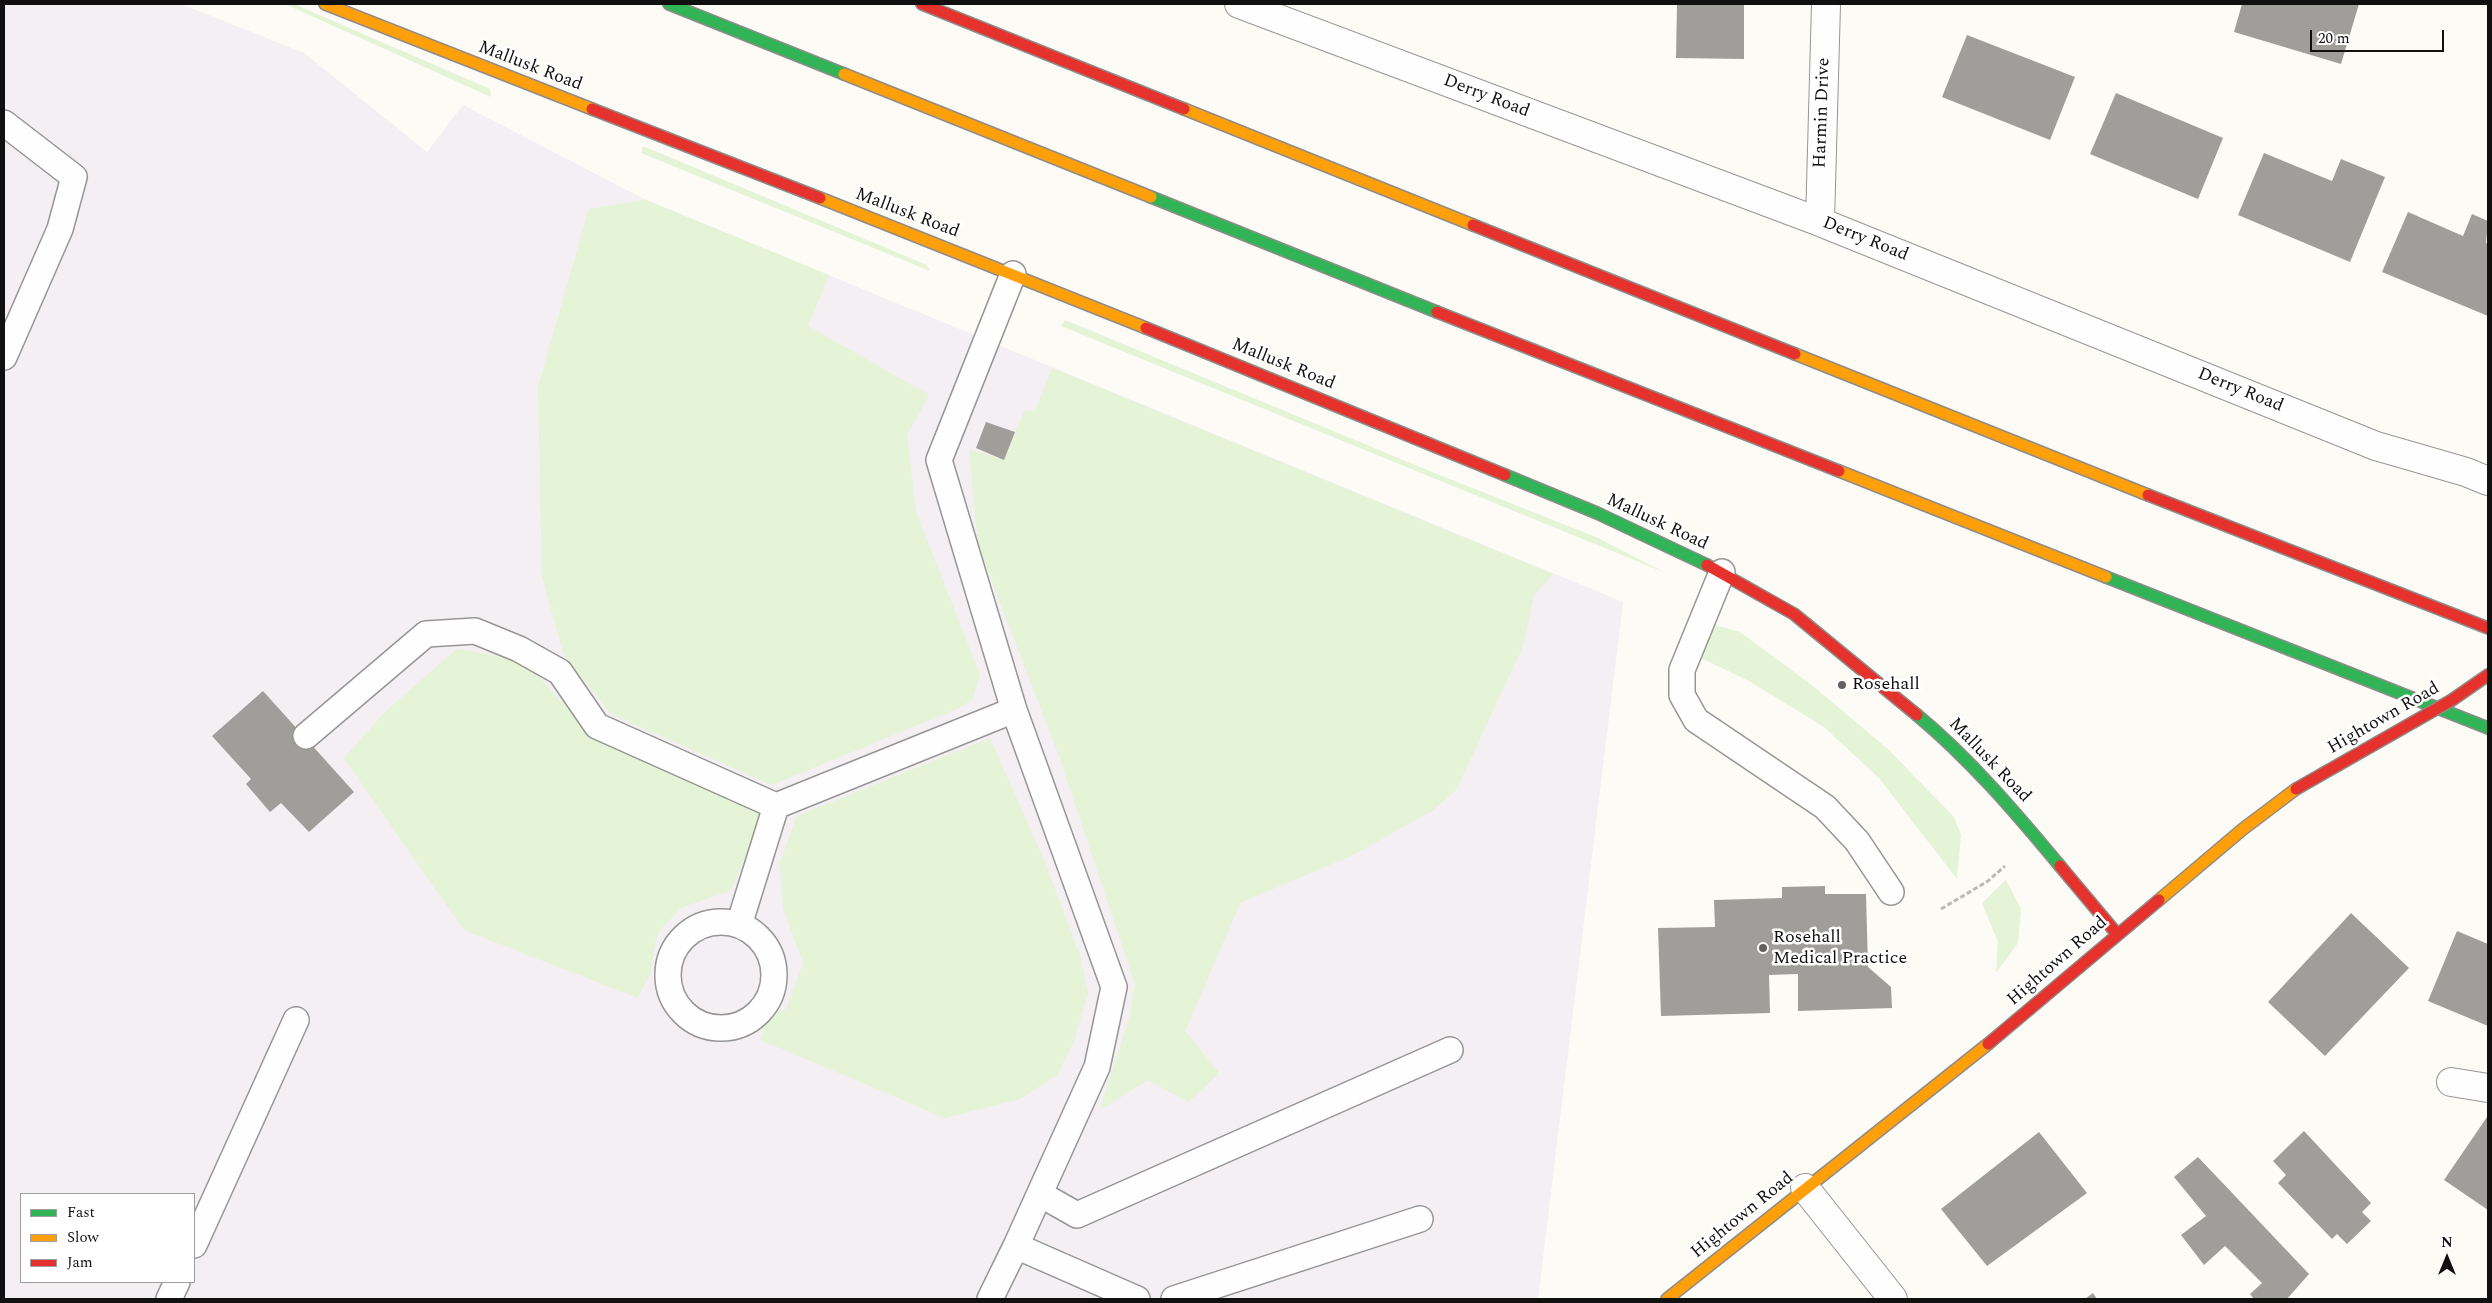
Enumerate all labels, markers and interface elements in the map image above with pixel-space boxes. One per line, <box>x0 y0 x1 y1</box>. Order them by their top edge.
scale bar <box>2312 20 2446 52</box>
text: 20 m <box>2318 27 2350 50</box>
street label: Mallusk Road <box>475 37 585 97</box>
street label: Harmin Drive <box>1810 57 1836 169</box>
street label: Derry Road <box>1440 71 1532 123</box>
street label: Mallusk Road <box>852 184 962 244</box>
street label: Derry Road <box>1819 213 1911 267</box>
street label: Mallusk Road <box>1228 334 1338 396</box>
street label: Derry Road <box>2194 364 2286 418</box>
street label: Mallusk Road <box>1603 490 1711 556</box>
place label: Rosehall <box>1852 674 1920 696</box>
street label: Hightown Road <box>2324 678 2444 760</box>
marker: Rosehall <box>1836 679 1848 691</box>
street label: Mallusk Road <box>1943 714 2035 808</box>
street label: Hightown Road <box>2004 913 2112 1011</box>
place label: Rosehall Medical Practice <box>1773 927 1907 970</box>
marker: Rosehall Medical Practice <box>1757 942 1769 954</box>
street label: Hightown Road <box>1687 1168 1799 1264</box>
legend <box>20 1193 195 1283</box>
text: Fast <box>67 1201 95 1224</box>
text: Slow <box>67 1226 99 1249</box>
text: N <box>2441 1232 2453 1253</box>
north arrow <box>2422 1233 2472 1283</box>
text: Jam <box>67 1251 93 1274</box>

